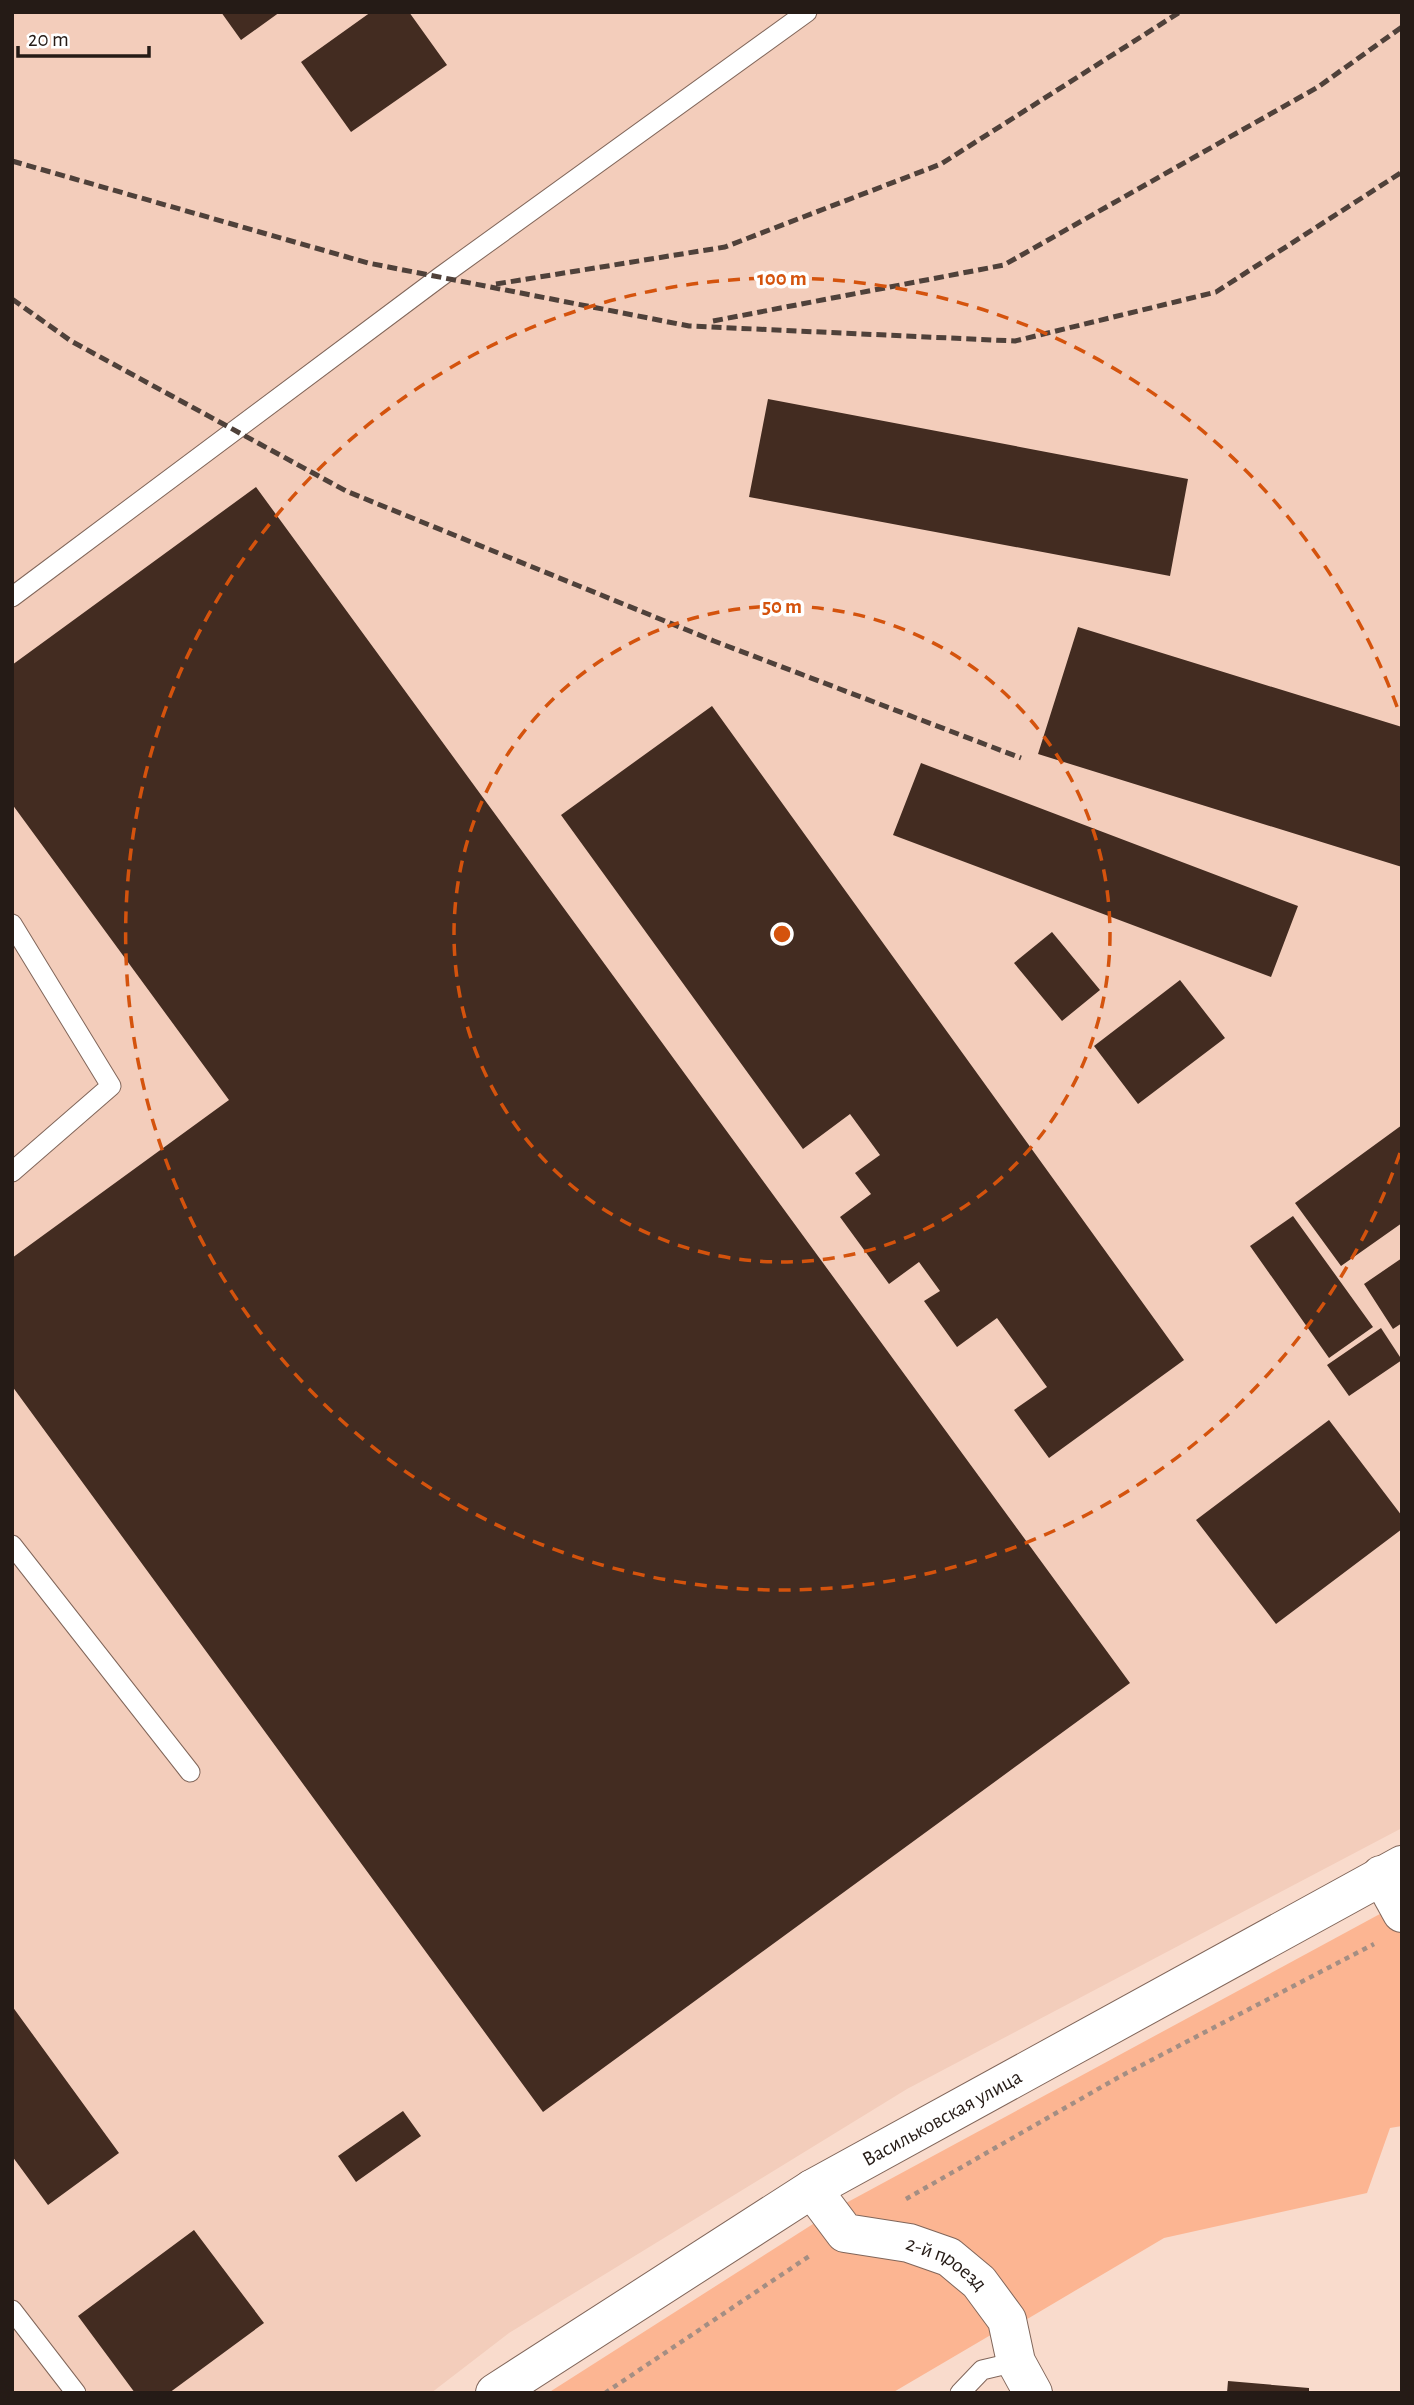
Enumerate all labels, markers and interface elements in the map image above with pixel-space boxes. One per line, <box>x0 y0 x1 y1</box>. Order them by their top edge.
scale bar <box>18 14 149 58</box>
text: 20 m <box>28 29 69 50</box>
text: 100 m <box>757 268 807 289</box>
text: 50 m <box>762 596 802 617</box>
centre of rings <box>770 922 794 946</box>
street label: Васильковская улица <box>858 2065 1025 2170</box>
street label: 2-й проезд <box>903 2232 992 2294</box>

